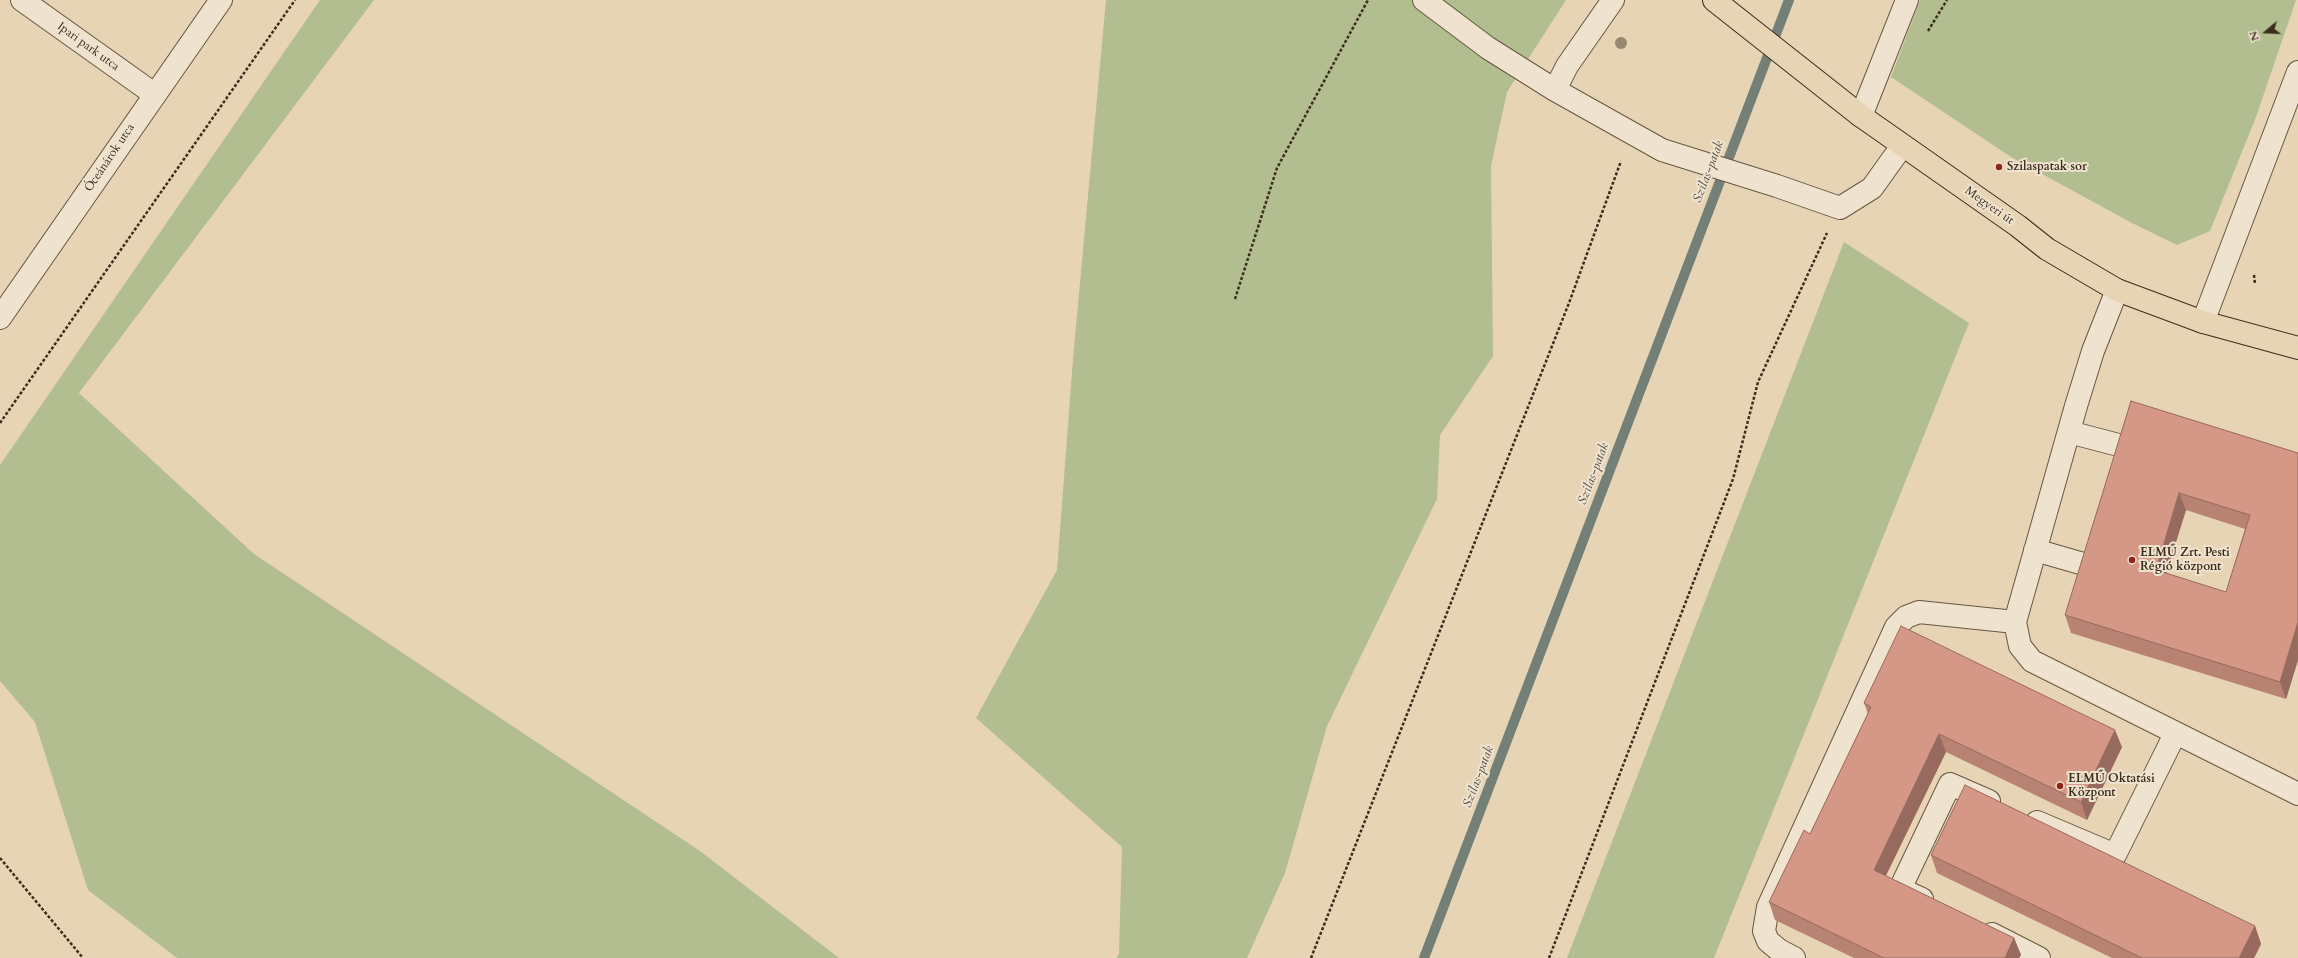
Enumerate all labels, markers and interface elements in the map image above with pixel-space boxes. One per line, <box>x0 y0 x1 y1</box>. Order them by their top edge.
north arrow <box>2246 12 2286 52</box>
street label: Ipari park utca <box>54 20 122 74</box>
text: N <box>2246 29 2263 43</box>
street label: Óceánárok utca <box>82 121 138 195</box>
water label: Szilas-patak <box>1690 139 1728 205</box>
place label: Szilaspatak sor <box>2007 160 2087 174</box>
marker: Szilaspatak sor <box>1994 162 2004 172</box>
street label: Megyeri út <box>1962 184 2016 228</box>
water label: Szilas-patak <box>1575 441 1613 507</box>
place label: ELMŰ Zrt. Pesti Régió központ <box>2140 546 2230 574</box>
marker: ELMŰ Zrt. Pesti Régió központ <box>2127 555 2137 565</box>
water label: Szilas-patak <box>1460 744 1498 810</box>
place label: ELMŰ Oktatási Központ <box>2068 772 2155 800</box>
marker: ELMŰ Oktatási Központ <box>2055 781 2065 791</box>

